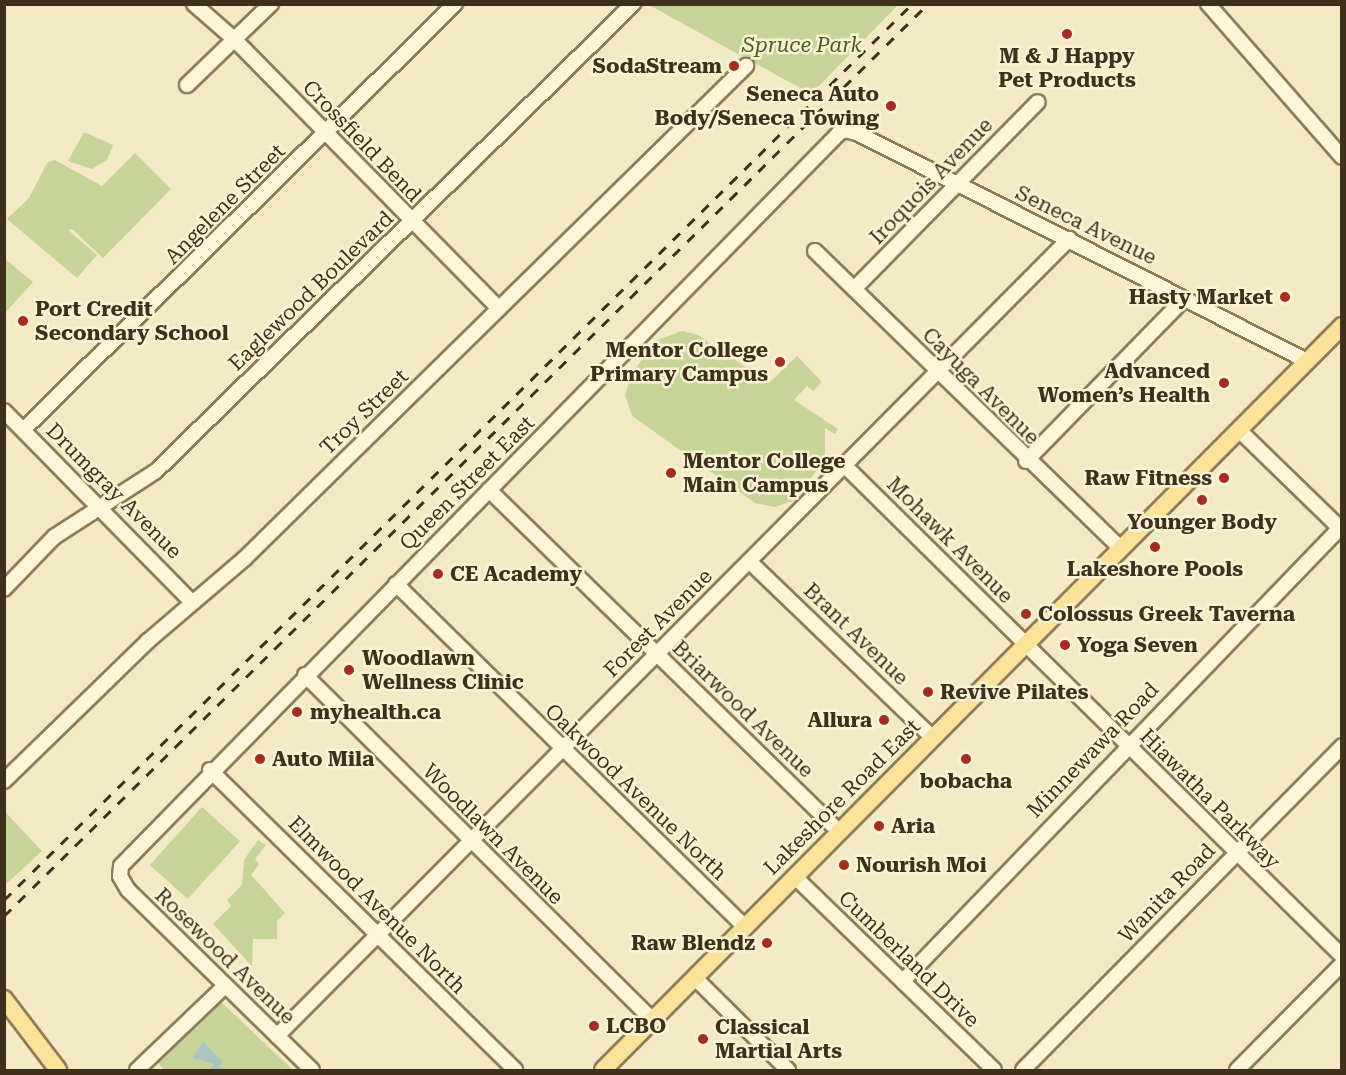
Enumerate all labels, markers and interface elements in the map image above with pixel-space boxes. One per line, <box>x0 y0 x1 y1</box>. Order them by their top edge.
marker: M & J Happy Pet Products <box>1060 27 1074 41</box>
park label: Spruce Park <box>742 32 862 58</box>
place label: M & J Happy Pet Products <box>998 43 1136 93</box>
place label: SodaStream <box>592 53 722 79</box>
marker: SodaStream <box>727 59 741 73</box>
street label: Crossfield Bend <box>298 75 426 207</box>
place label: Seneca Auto Body/Seneca Towing <box>654 81 879 131</box>
marker: Seneca Auto Body/Seneca Towing <box>884 99 898 113</box>
street label: Iroquois Avenue <box>864 113 998 249</box>
street label: Angelene Street <box>160 139 290 269</box>
street label: Seneca Avenue <box>1011 180 1161 270</box>
street label: Eaglewood Boulevard <box>223 206 399 376</box>
place label: Hasty Market <box>1129 284 1273 310</box>
marker: Hasty Market <box>1278 290 1292 304</box>
place label: Port Credit Secondary School <box>35 296 229 346</box>
marker: Port Credit Secondary School <box>16 314 30 328</box>
street label: Cayuga Avenue <box>917 322 1045 450</box>
place label: Mentor College Primary Campus <box>590 337 768 387</box>
marker: Mentor College Primary Campus <box>773 355 787 369</box>
place label: Advanced Women’s Health <box>1038 358 1210 408</box>
street label: Troy Street <box>315 364 413 460</box>
marker: Advanced Women’s Health <box>1215 374 1233 392</box>
street label: Queen Street East <box>394 410 540 556</box>
street label: Drumgray Avenue <box>41 418 187 564</box>
place label: Mentor College Main Campus <box>683 448 846 498</box>
place label: Raw Fitness <box>1085 465 1212 491</box>
marker: Mentor College Main Campus <box>664 466 678 480</box>
marker: Raw Fitness <box>1217 471 1231 485</box>
street label: Mohawk Avenue <box>882 472 1018 608</box>
marker: Younger Body <box>1195 493 1209 507</box>
place label: Younger Body <box>1127 509 1277 535</box>
marker: Lakeshore Pools <box>1148 540 1162 554</box>
place label: Lakeshore Pools <box>1067 556 1243 582</box>
place label: CE Academy <box>450 561 582 587</box>
street label: Forest Avenue <box>599 564 717 682</box>
marker: CE Academy <box>431 567 445 581</box>
street label: Brant Avenue <box>798 578 914 690</box>
place label: Colossus Greek Taverna <box>1038 601 1295 627</box>
marker: Colossus Greek Taverna <box>1019 607 1033 621</box>
place label: Yoga Seven <box>1077 632 1198 658</box>
street label: Briarwood Avenue <box>667 635 819 783</box>
marker: Yoga Seven <box>1058 638 1072 652</box>
place label: Woodlawn Wellness Clinic <box>362 645 524 695</box>
marker: Woodlawn Wellness Clinic <box>340 661 358 679</box>
street label: Minnewawa Road <box>1022 677 1164 823</box>
place label: Revive Pilates <box>940 679 1089 705</box>
marker: Revive Pilates <box>921 685 935 699</box>
place label: myhealth.ca <box>310 699 441 725</box>
street label: Oakwood Avenue North <box>540 699 732 885</box>
marker: myhealth.ca <box>288 703 306 721</box>
place label: Allura <box>807 707 872 733</box>
marker: Allura <box>877 713 891 727</box>
street label: Lakeshore Road East <box>759 714 925 880</box>
street label: Hiawatha Parkway <box>1135 724 1285 874</box>
place label: Auto Mila <box>272 746 374 772</box>
marker: Auto Mila <box>253 752 267 766</box>
marker: bobacha <box>959 752 973 766</box>
street label: Woodlawn Avenue <box>417 758 569 910</box>
place label: bobacha <box>920 768 1012 794</box>
street label: Elmwood Avenue North <box>283 811 471 999</box>
place label: Aria <box>891 813 935 839</box>
marker: Aria <box>872 819 886 833</box>
street label: Wanita Road <box>1113 838 1221 948</box>
place label: Nourish Moi <box>856 852 987 878</box>
marker: Nourish Moi <box>837 858 851 872</box>
street label: Rosewood Avenue <box>150 883 300 1029</box>
street label: Cumberland Drive <box>833 885 985 1033</box>
place label: Raw Blendz <box>631 930 755 956</box>
marker: Raw Blendz <box>760 936 774 950</box>
place label: LCBO <box>606 1013 666 1039</box>
place label: Classical Martial Arts <box>715 1014 842 1064</box>
marker: LCBO <box>587 1019 601 1033</box>
marker: Classical Martial Arts <box>696 1032 710 1046</box>

